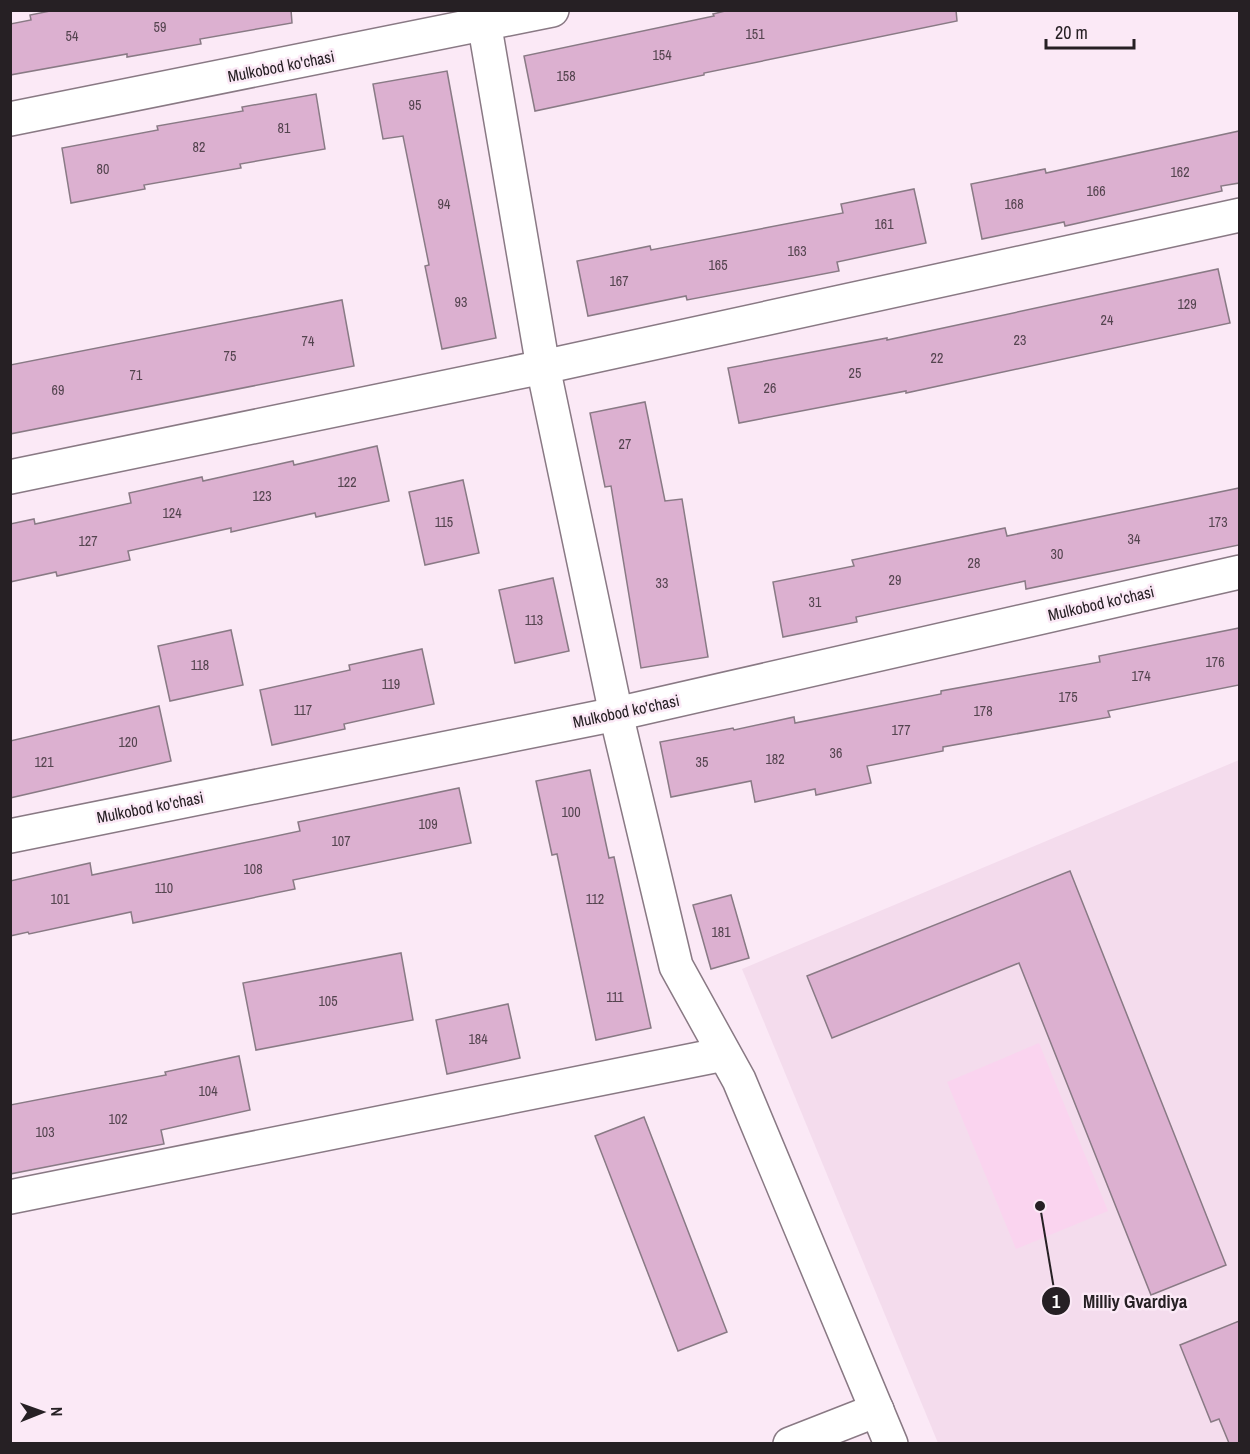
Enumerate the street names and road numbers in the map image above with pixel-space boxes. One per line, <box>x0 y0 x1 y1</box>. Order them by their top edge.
street label: Mulkobod ko'chasi <box>226 45 336 87</box>
street label: Mulkobod ko'chasi <box>1046 580 1156 626</box>
street label: Mulkobod ko'chasi <box>571 689 681 733</box>
street label: Mulkobod ko'chasi <box>95 786 205 828</box>

